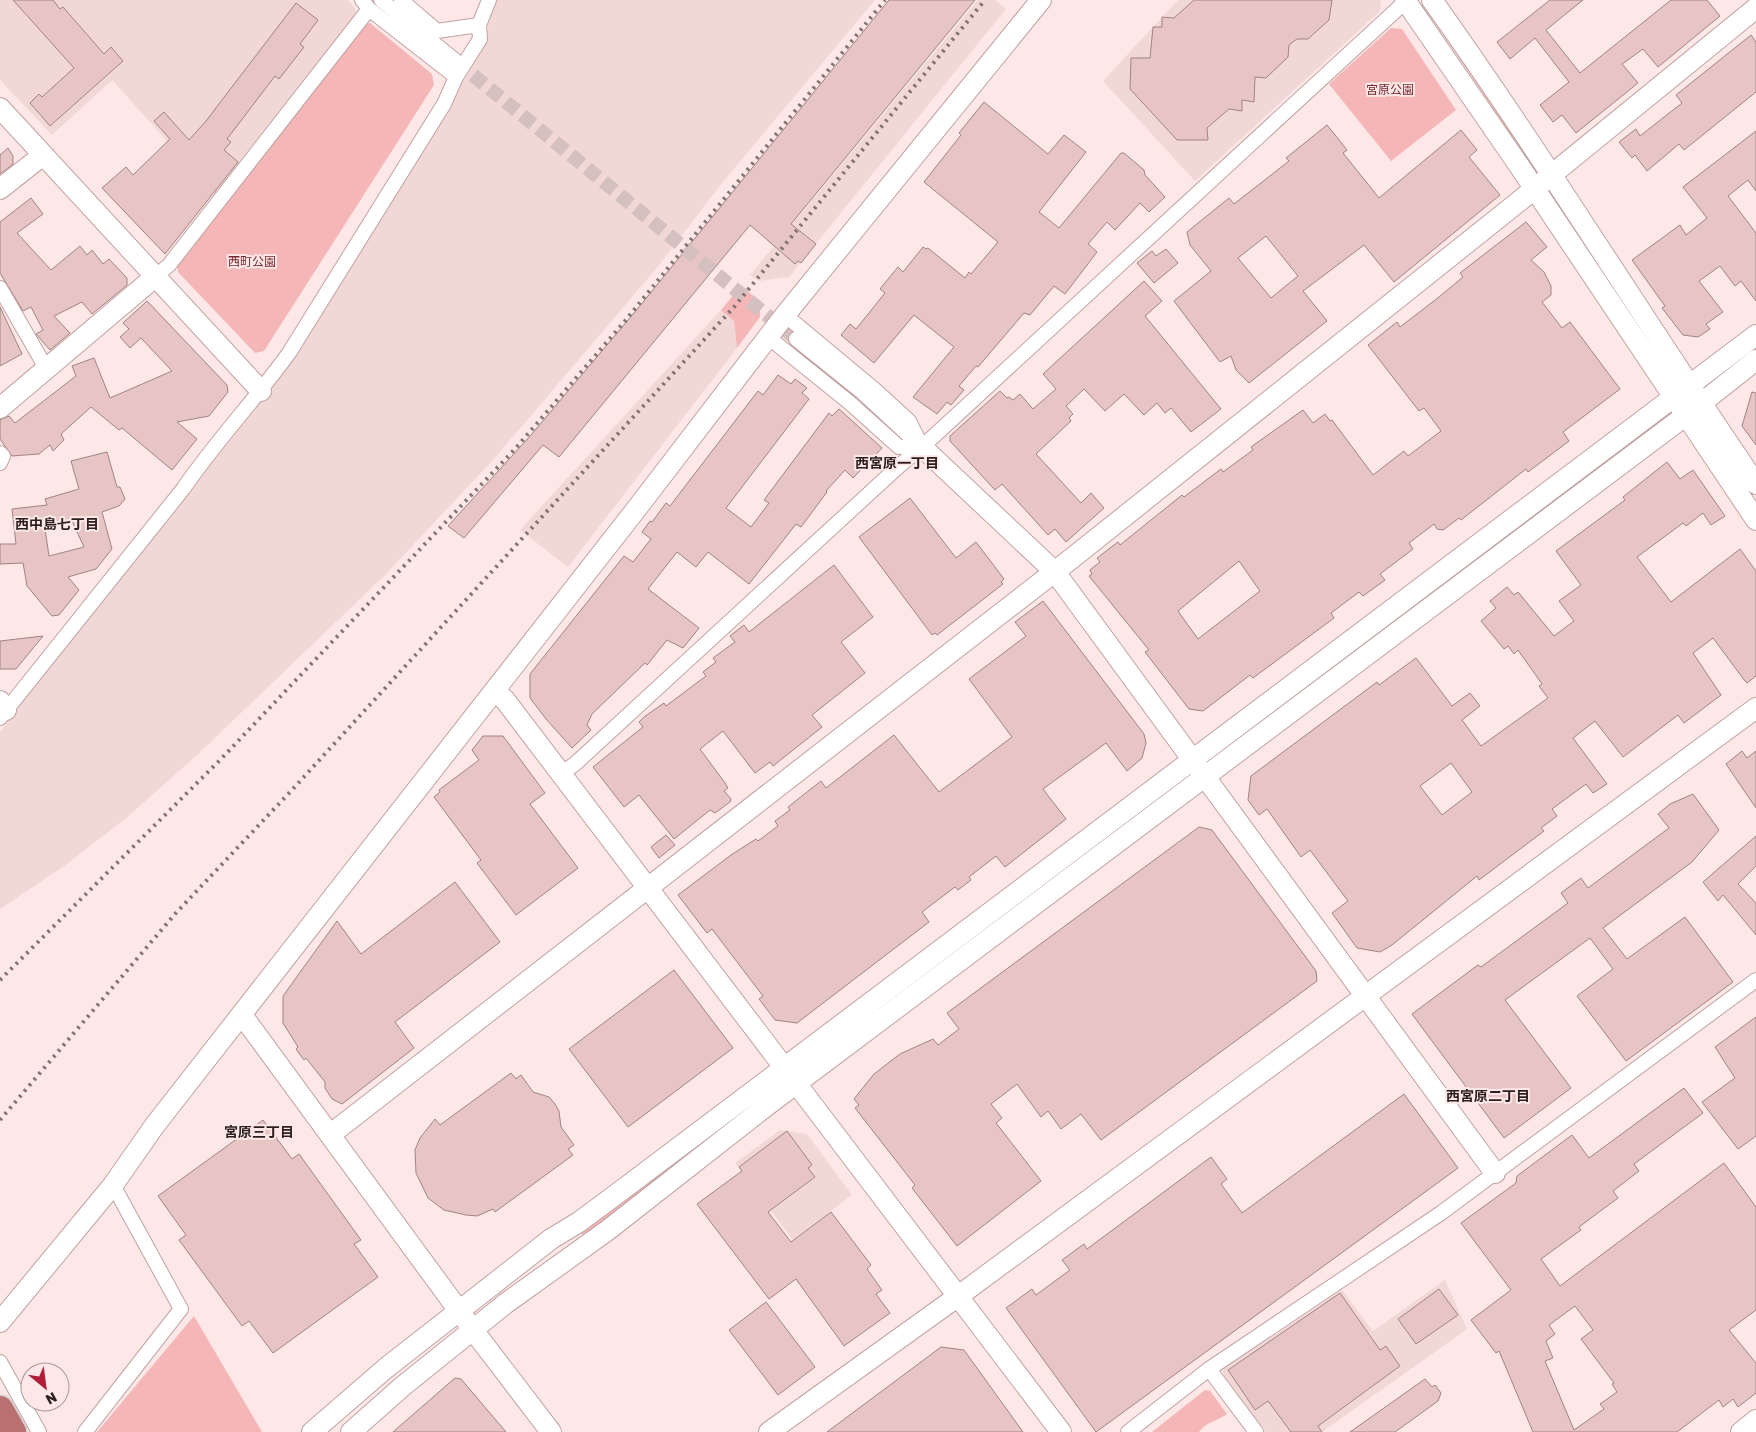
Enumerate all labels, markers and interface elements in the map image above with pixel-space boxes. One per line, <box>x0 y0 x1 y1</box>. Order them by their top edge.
park label: 宮原公園 <box>1366 83 1414 97</box>
park label: 西町公園 <box>228 255 276 269</box>
district label: 西宮原一丁目 <box>855 455 939 472</box>
district label: 西中島七丁目 <box>15 516 99 533</box>
district label: 西宮原二丁目 <box>1446 1088 1530 1105</box>
district label: 宮原三丁目 <box>224 1124 294 1141</box>
north arrow <box>20 1362 70 1412</box>
text: N <box>43 1388 60 1408</box>

